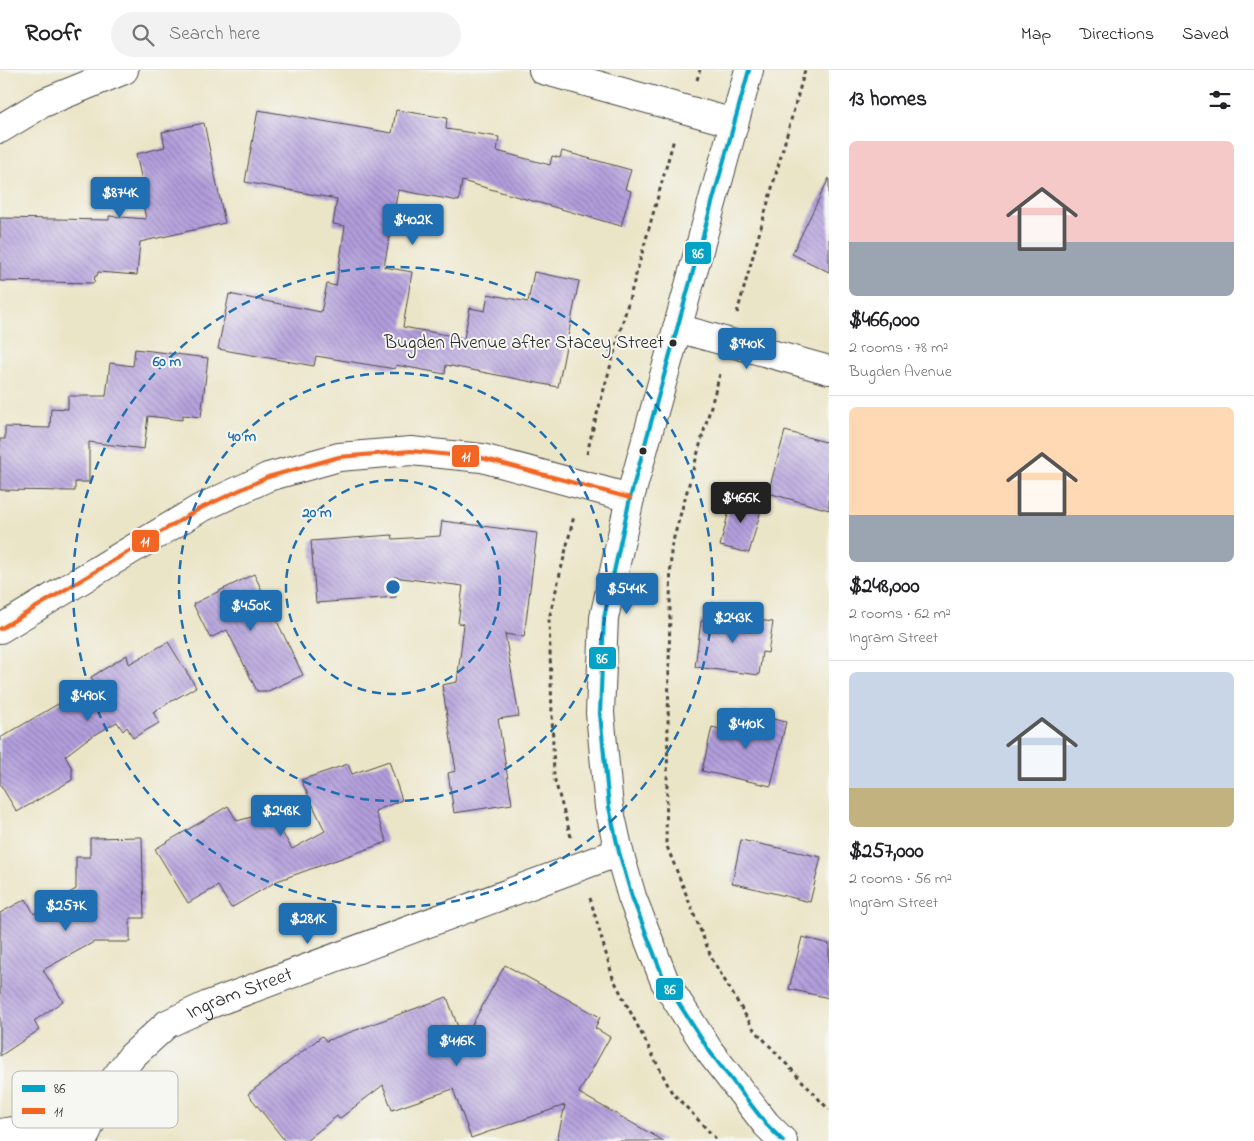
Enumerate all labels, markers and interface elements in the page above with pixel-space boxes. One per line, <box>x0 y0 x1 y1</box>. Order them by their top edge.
search box <box>111 12 461 57</box>
text: Roofr <box>25 17 81 52</box>
icon: search <box>129 21 157 49</box>
text: Search here <box>169 21 260 48</box>
text: Map <box>1021 22 1051 48</box>
text: Directions <box>1079 22 1154 48</box>
text: Saved <box>1182 22 1229 48</box>
text: 13 homes <box>849 85 927 115</box>
icon: filters <box>1206 86 1234 114</box>
icon: home <box>997 174 1087 264</box>
pin: $874K <box>85 176 155 219</box>
text: $874K <box>102 181 138 205</box>
pin: $402K <box>378 204 448 246</box>
text: $402K <box>394 208 432 232</box>
line badge: 86 <box>684 241 712 265</box>
text: 86 <box>691 244 705 265</box>
text: $466,000 <box>849 306 920 336</box>
pin: $940K <box>712 328 782 370</box>
place label: Bugden Avenue after Stacey Street <box>383 330 665 359</box>
text: $940K <box>729 332 765 356</box>
text: 2 rooms · 78 m² <box>849 336 948 360</box>
marker: Bugden Avenue after Stacey Street <box>668 338 678 348</box>
text: 60 m <box>152 351 182 373</box>
text: Bugden Avenue <box>849 360 952 384</box>
text: 40 m <box>227 426 256 448</box>
icon: home <box>997 439 1087 529</box>
line badge: 11 <box>451 444 480 468</box>
unlabelled marker <box>638 446 648 456</box>
text: 11 <box>462 447 471 468</box>
pin: $466K <box>706 482 776 524</box>
text: $466K <box>722 486 760 510</box>
text: 20 m <box>301 502 332 524</box>
line badge: 11 <box>131 529 160 553</box>
text: 11 <box>141 532 150 553</box>
pin: $544K <box>592 572 662 615</box>
text: $248,000 <box>849 572 920 602</box>
text: $544K <box>607 577 647 601</box>
centre of rings <box>384 578 402 596</box>
pin: $450K <box>216 590 286 632</box>
text: $450K <box>231 594 271 618</box>
pin: $243K <box>698 602 768 644</box>
text: 2 rooms · 62 m² <box>849 602 951 626</box>
text: $243K <box>714 606 752 630</box>
text: Ingram Street <box>849 626 938 650</box>
line badge: 86 <box>588 646 617 670</box>
text: 86 <box>595 649 609 670</box>
pin: $490K <box>53 680 123 722</box>
text: $490K <box>70 684 106 708</box>
icon: home <box>997 704 1087 794</box>
pin: $410K <box>711 708 781 750</box>
text: $410K <box>728 712 764 736</box>
pin: $248K <box>246 794 316 837</box>
text: $248K <box>262 799 300 823</box>
text: $257,000 <box>849 837 924 867</box>
text: 2 rooms · 56 m² <box>849 867 952 891</box>
pin: $257K <box>31 890 101 932</box>
text: Ingram Street <box>849 891 938 915</box>
text: $257K <box>45 894 87 918</box>
pin: $281K <box>273 902 343 945</box>
text: $281K <box>290 907 326 931</box>
street label: Ingram Street <box>182 960 297 1028</box>
line badge: 86 <box>655 977 684 1001</box>
text: 86 <box>663 980 677 1001</box>
pin: $416K <box>422 1024 492 1067</box>
text: $416K <box>439 1029 475 1053</box>
legend <box>12 1071 178 1128</box>
text: 86 <box>54 1079 65 1100</box>
text: 11 <box>54 1102 63 1123</box>

